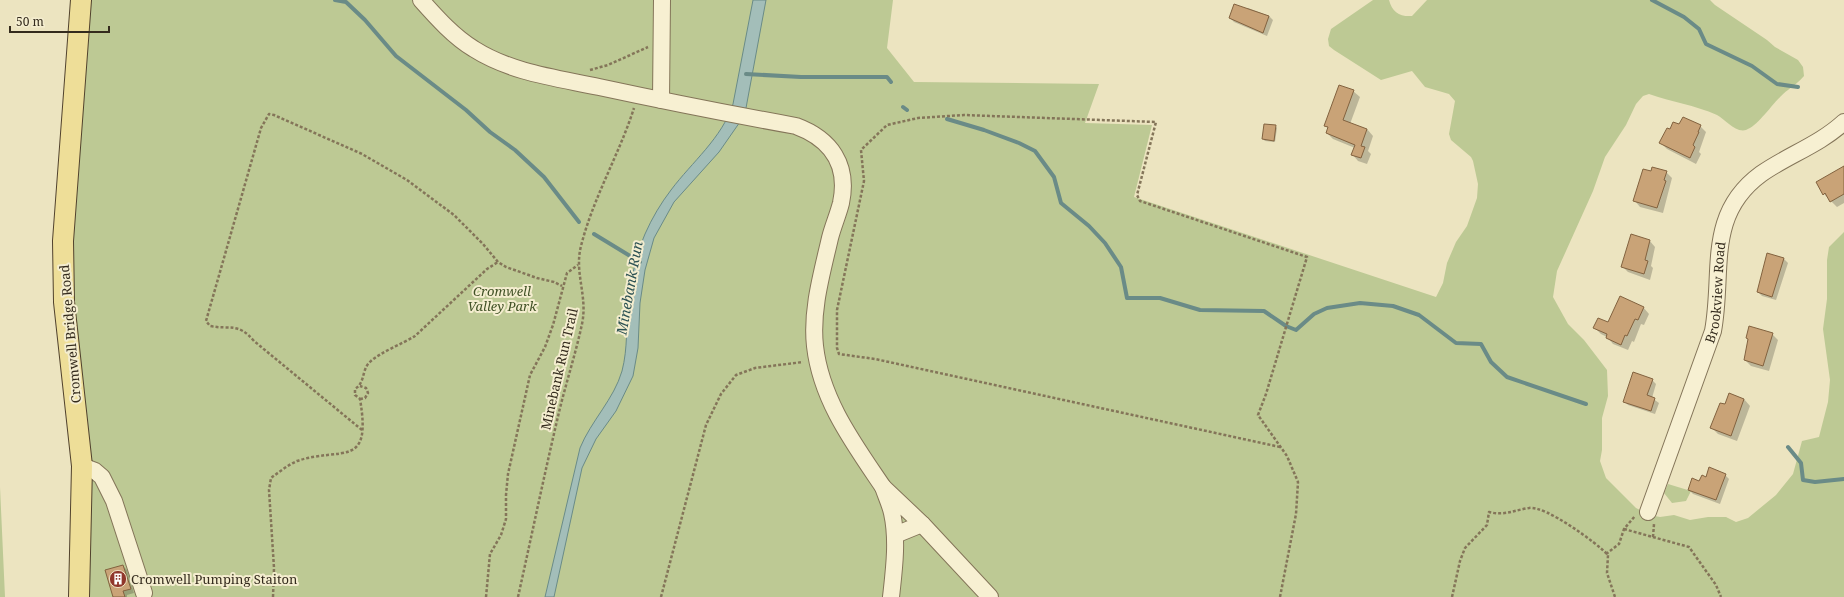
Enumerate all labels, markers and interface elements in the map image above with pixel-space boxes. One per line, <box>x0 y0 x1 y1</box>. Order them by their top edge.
scale bar <box>10 8 109 34</box>
text: 50 m <box>16 13 44 30</box>
water label: Minebank Run <box>611 239 647 337</box>
street label: Brookview Road <box>1700 241 1730 346</box>
street label: Cromwell Bridge Road <box>55 264 85 404</box>
park label: Cromwell Valley Park <box>467 282 537 315</box>
street label: Minebank Run Trail <box>536 306 582 432</box>
building icon: Cromwell Pumping Staiton <box>108 569 128 589</box>
place label: Cromwell Pumping Staiton <box>131 570 298 588</box>

